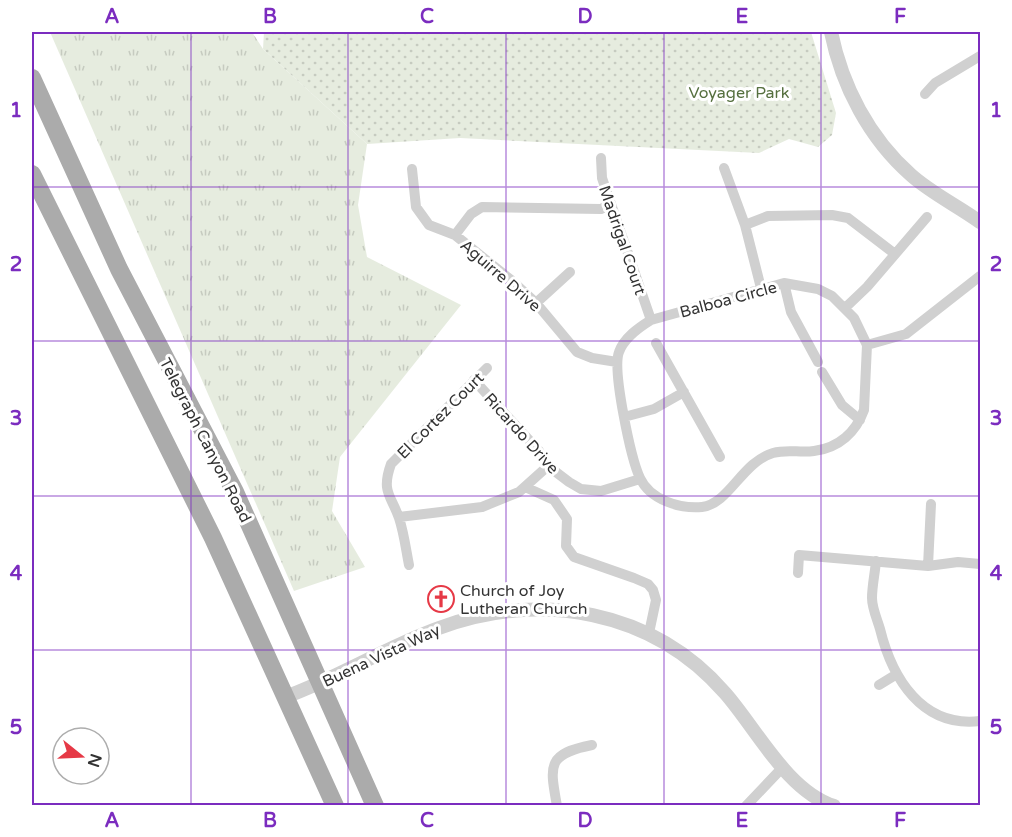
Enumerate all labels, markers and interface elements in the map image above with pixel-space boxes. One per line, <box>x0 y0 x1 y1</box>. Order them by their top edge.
text: A <box>105 5 120 29</box>
text: B <box>263 5 277 29</box>
text: C <box>420 5 434 29</box>
text: D <box>577 5 593 29</box>
text: E <box>736 5 749 29</box>
text: F <box>894 5 906 29</box>
park label: Voyager Park <box>689 83 790 103</box>
text: 1 <box>10 99 22 123</box>
text: 1 <box>990 99 1002 123</box>
street label: Madrigal Court <box>594 183 650 298</box>
street label: Aguirre Drive <box>456 235 545 316</box>
text: 2 <box>10 253 22 277</box>
text: 2 <box>990 253 1002 277</box>
street label: Balboa Circle <box>678 277 779 323</box>
street label: Telegraph Canyon Road <box>155 355 255 526</box>
street label: El Cortez Court <box>393 368 488 463</box>
street label: Ricardo Drive <box>480 389 563 478</box>
text: 3 <box>10 407 22 431</box>
text: 3 <box>990 407 1002 431</box>
text: 4 <box>10 562 23 586</box>
text: 4 <box>990 562 1003 586</box>
place label: Church of Joy Lutheran Church <box>460 581 588 619</box>
church icon: Church of Joy Lutheran Church <box>426 584 456 614</box>
street label: Buena Vista Way <box>319 620 444 692</box>
text: 5 <box>10 716 22 740</box>
text: 5 <box>990 716 1002 740</box>
north arrow <box>51 726 111 786</box>
text: N <box>83 751 106 770</box>
text: A <box>105 809 120 833</box>
text: B <box>263 809 277 833</box>
text: C <box>420 809 434 833</box>
text: D <box>577 809 593 833</box>
text: E <box>736 809 749 833</box>
text: F <box>894 809 906 833</box>

